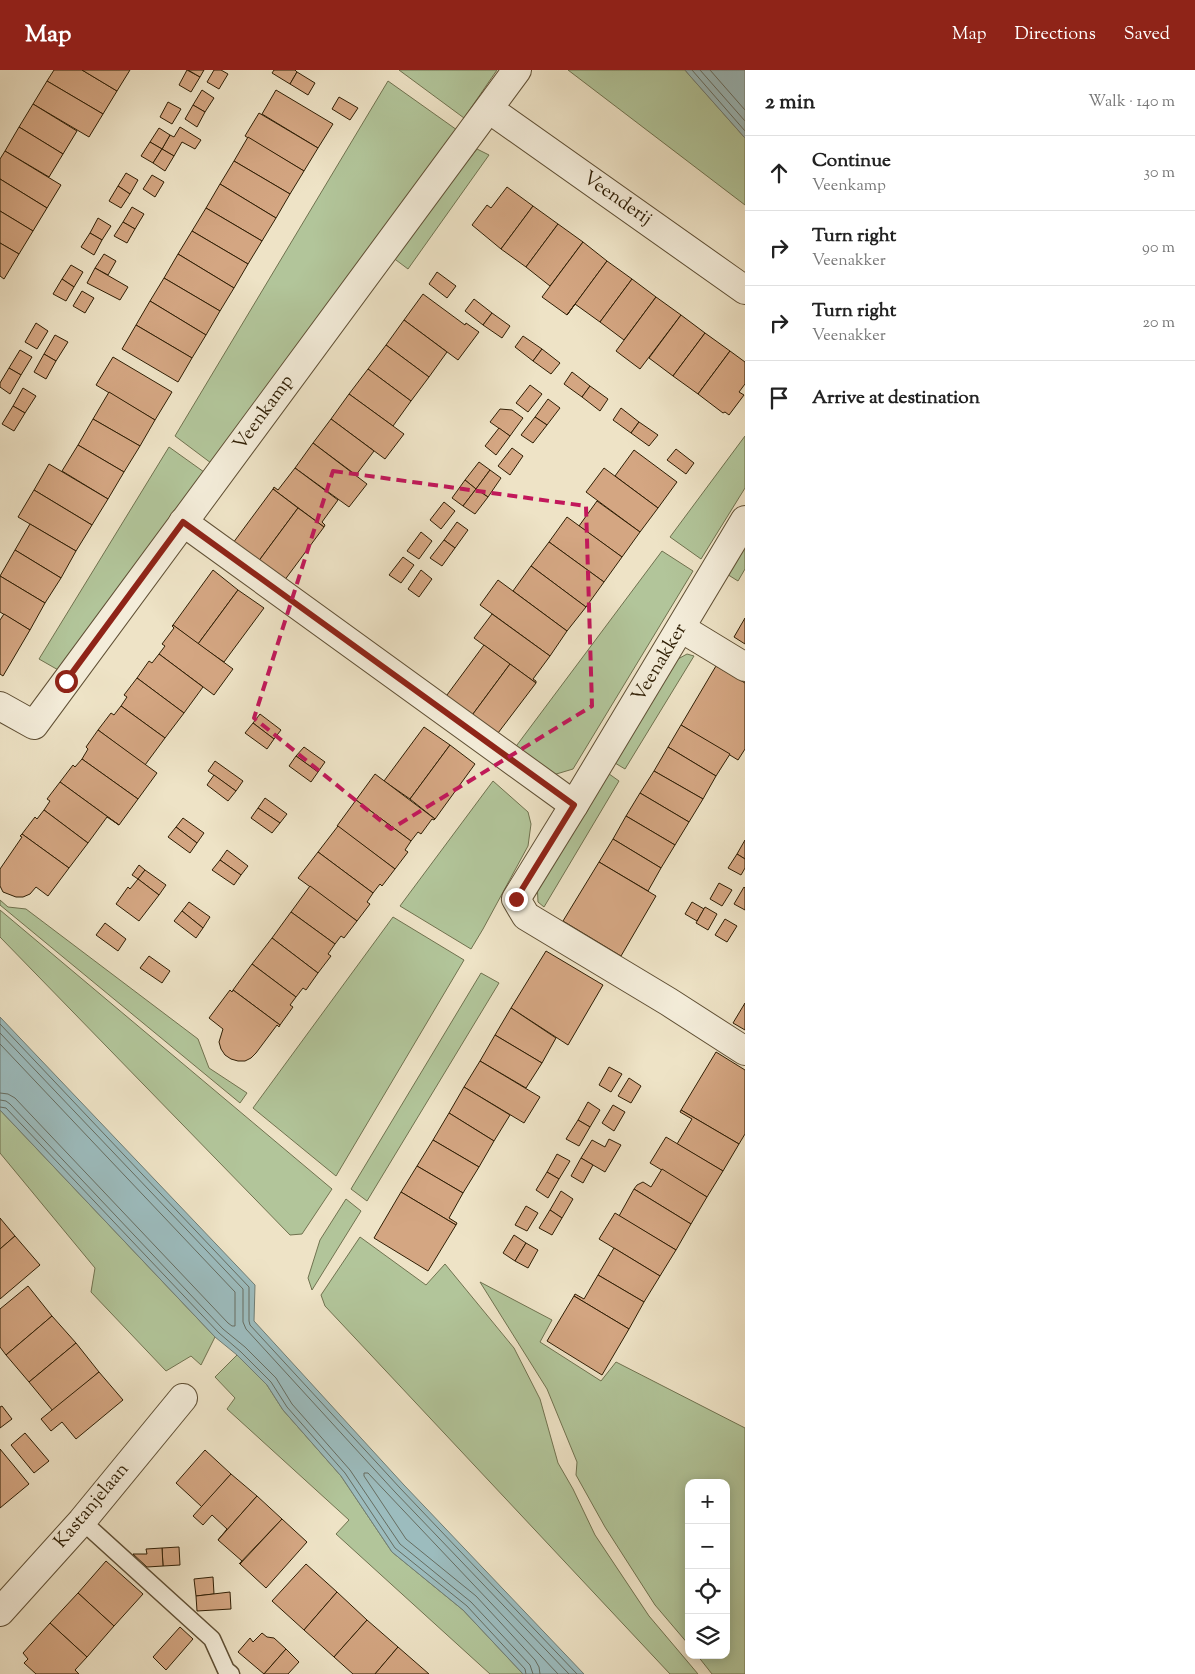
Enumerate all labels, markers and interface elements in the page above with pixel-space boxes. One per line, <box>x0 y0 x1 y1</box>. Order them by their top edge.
text: Map <box>25 18 71 52</box>
text: Map <box>952 22 987 48</box>
text: Directions <box>1015 22 1096 48</box>
text: Saved <box>1124 22 1170 48</box>
text: 2 min <box>765 88 815 118</box>
text: Walk · 140 m <box>1088 91 1175 114</box>
text: Continue <box>812 148 891 175</box>
icon: ahead <box>765 159 793 187</box>
text: 30 m <box>1144 162 1175 185</box>
street label: Veenderij <box>577 165 657 233</box>
text: Veenkamp <box>812 175 886 198</box>
text: Turn right <box>812 223 896 250</box>
icon: right <box>765 234 793 262</box>
text: 90 m <box>1142 237 1175 260</box>
text: Veenakker <box>812 250 886 273</box>
text: Turn right <box>812 298 896 325</box>
icon: right <box>765 309 793 337</box>
text: 20 m <box>1142 312 1175 335</box>
text: Veenakker <box>812 325 886 348</box>
street label: Veenkamp <box>227 370 301 456</box>
icon: arrive <box>765 384 793 412</box>
text: Arrive at destination <box>812 385 980 412</box>
street label: Veenakker <box>626 619 694 707</box>
route start <box>55 670 78 693</box>
route end <box>505 888 528 911</box>
street label: Kastanjelaan <box>48 1457 136 1555</box>
map controls <box>685 1479 730 1659</box>
button: + <box>685 1479 730 1524</box>
button: − <box>685 1524 730 1569</box>
button: locate <box>685 1569 730 1614</box>
button: layers <box>685 1614 730 1659</box>

